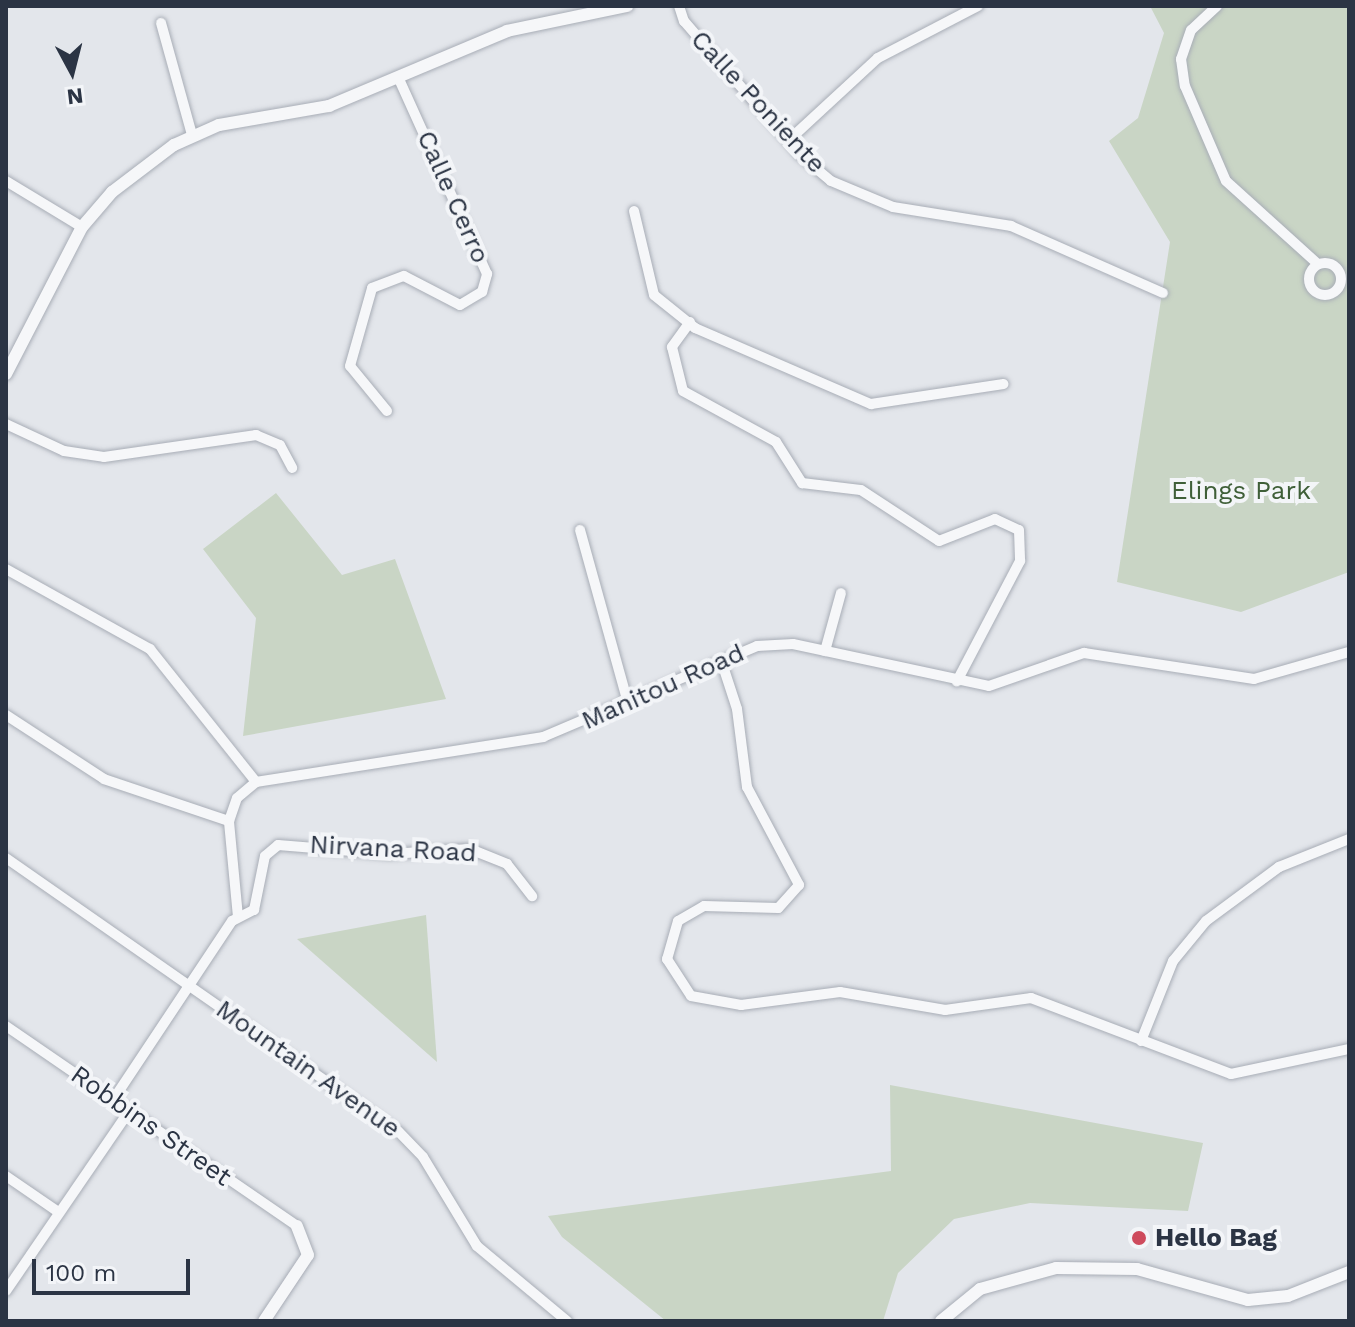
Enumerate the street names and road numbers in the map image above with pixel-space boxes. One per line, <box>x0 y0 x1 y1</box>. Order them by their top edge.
street label: Calle Poniente <box>684 24 832 180</box>
street label: Calle Cerro <box>410 126 496 268</box>
street label: Manitou Road <box>577 637 749 737</box>
street label: Nirvana Road <box>308 829 478 869</box>
street label: Mountain Avenue <box>209 993 407 1145</box>
street label: Robbins Street <box>65 1059 237 1193</box>

